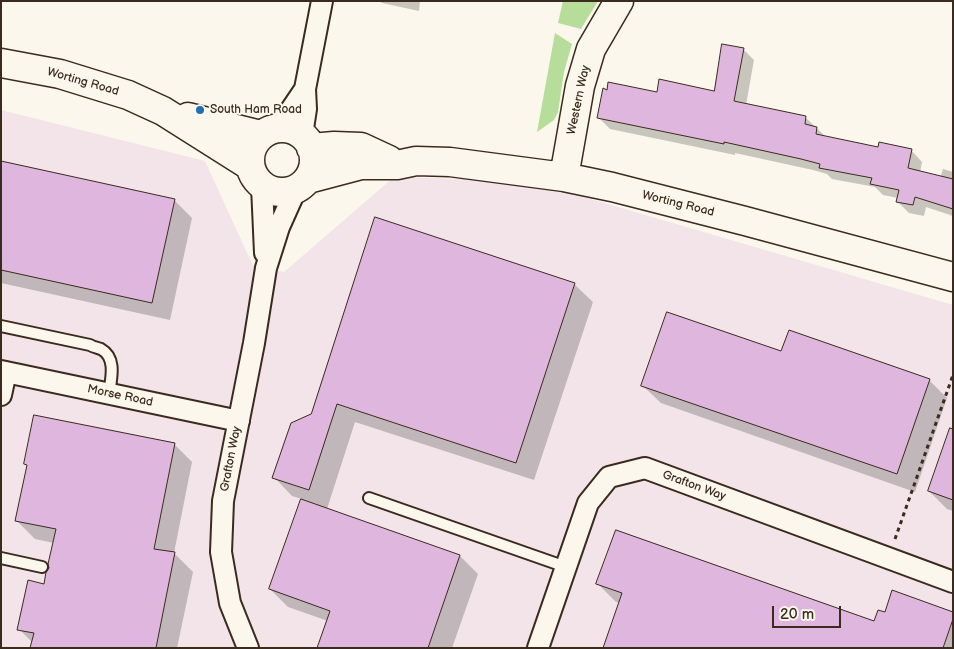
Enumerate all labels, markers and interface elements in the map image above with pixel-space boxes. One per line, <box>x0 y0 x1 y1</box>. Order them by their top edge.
street label: Western Way <box>565 64 593 136</box>
street label: Worting Road <box>45 65 121 99</box>
place label: South Ham Road <box>210 103 302 117</box>
marker: South Ham Road <box>194 104 206 116</box>
street label: Worting Road <box>640 188 716 220</box>
street label: Morse Road <box>86 382 154 410</box>
street label: Grafton Way <box>218 425 244 493</box>
street label: Grafton Way <box>660 468 728 504</box>
scale bar <box>774 596 843 628</box>
text: 20 m <box>780 605 814 624</box>

